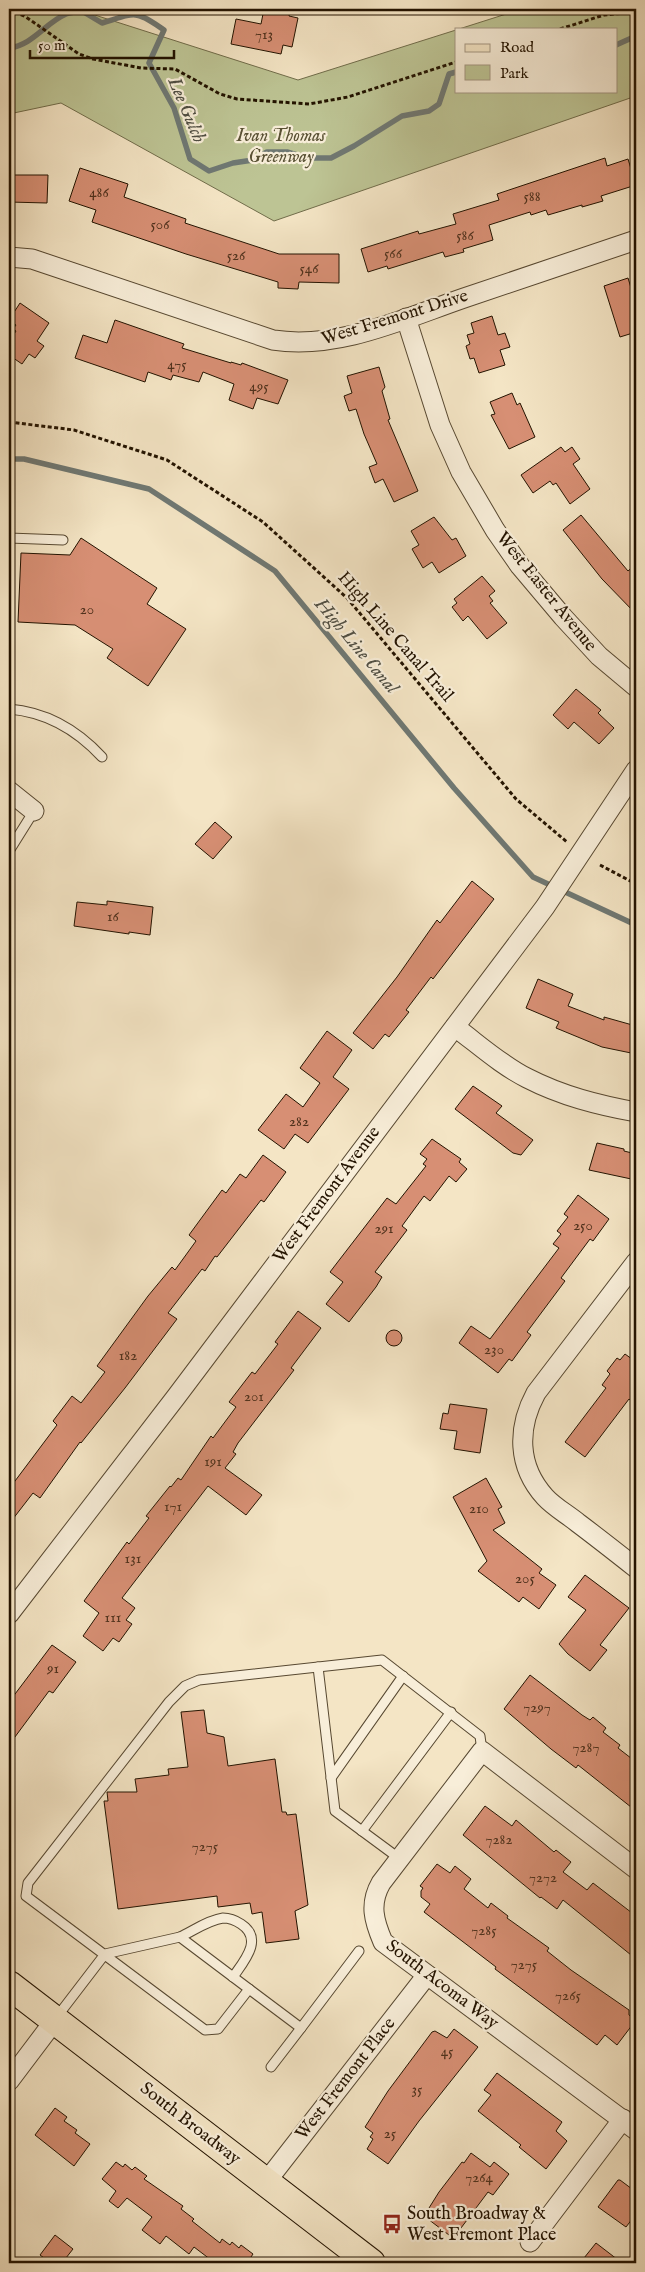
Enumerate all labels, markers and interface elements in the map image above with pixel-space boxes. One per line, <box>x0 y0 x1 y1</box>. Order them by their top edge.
house number: 713 <box>255 25 273 44</box>
scale bar <box>30 28 174 60</box>
legend <box>455 28 618 92</box>
text: 50 m <box>38 36 66 55</box>
text: Road <box>500 38 535 57</box>
text: Park <box>500 64 530 83</box>
water label: Lee Gulch <box>161 73 211 146</box>
park label: Ivan Thomas Greenway <box>236 125 326 169</box>
house number: 486 <box>89 183 109 202</box>
house number: 588 <box>523 187 541 206</box>
house number: 506 <box>150 215 170 234</box>
house number: 586 <box>456 226 474 245</box>
house number: 566 <box>384 244 403 263</box>
house number: 526 <box>227 246 246 265</box>
house number: 546 <box>299 259 319 278</box>
street label: West Fremont Drive <box>319 285 471 351</box>
house number: 475 <box>167 355 187 374</box>
house number: 495 <box>249 377 269 396</box>
street label: West Easter Avenue <box>491 527 601 657</box>
street label: High Line Canal Trail <box>333 567 457 707</box>
water label: High Line Canal <box>309 594 403 698</box>
house number: 20 <box>80 600 94 619</box>
house number: 16 <box>107 907 120 926</box>
house number: 282 <box>289 1112 309 1131</box>
street label: West Fremont Avenue <box>268 1122 386 1268</box>
house number: 250 <box>573 1216 593 1235</box>
house number: 291 <box>374 1219 394 1238</box>
house number: 230 <box>484 1340 504 1359</box>
house number: 182 <box>119 1346 137 1365</box>
house number: 201 <box>244 1387 264 1406</box>
house number: 191 <box>204 1452 222 1471</box>
house number: 171 <box>164 1497 182 1516</box>
house number: 210 <box>469 1499 489 1518</box>
house number: 131 <box>125 1549 141 1568</box>
house number: 205 <box>515 1569 535 1588</box>
house number: 111 <box>105 1608 121 1627</box>
house number: 91 <box>46 1659 59 1678</box>
house number: 7297 <box>523 1698 551 1717</box>
house number: 7287 <box>573 1738 599 1757</box>
house number: 7282 <box>486 1830 512 1849</box>
house number: 7275 <box>192 1837 219 1856</box>
house number: 7272 <box>529 1868 557 1887</box>
house number: 7285 <box>471 1921 497 1940</box>
street label: South Acoma Way <box>381 1935 503 2035</box>
house number: 7275 <box>511 1955 538 1974</box>
house number: 7265 <box>555 1986 581 2005</box>
street label: West Fremont Place <box>291 2013 401 2145</box>
house number: 45 <box>441 2042 454 2061</box>
street label: South Broadway <box>135 2078 245 2171</box>
house number: 35 <box>411 2080 423 2099</box>
house number: 25 <box>384 2124 397 2143</box>
house number: 7264 <box>465 2168 494 2187</box>
place label: South Broadway & West Fremont Place <box>407 2203 556 2247</box>
bus stop icon: South Broadway & West Fremont Place <box>381 2213 403 2235</box>

